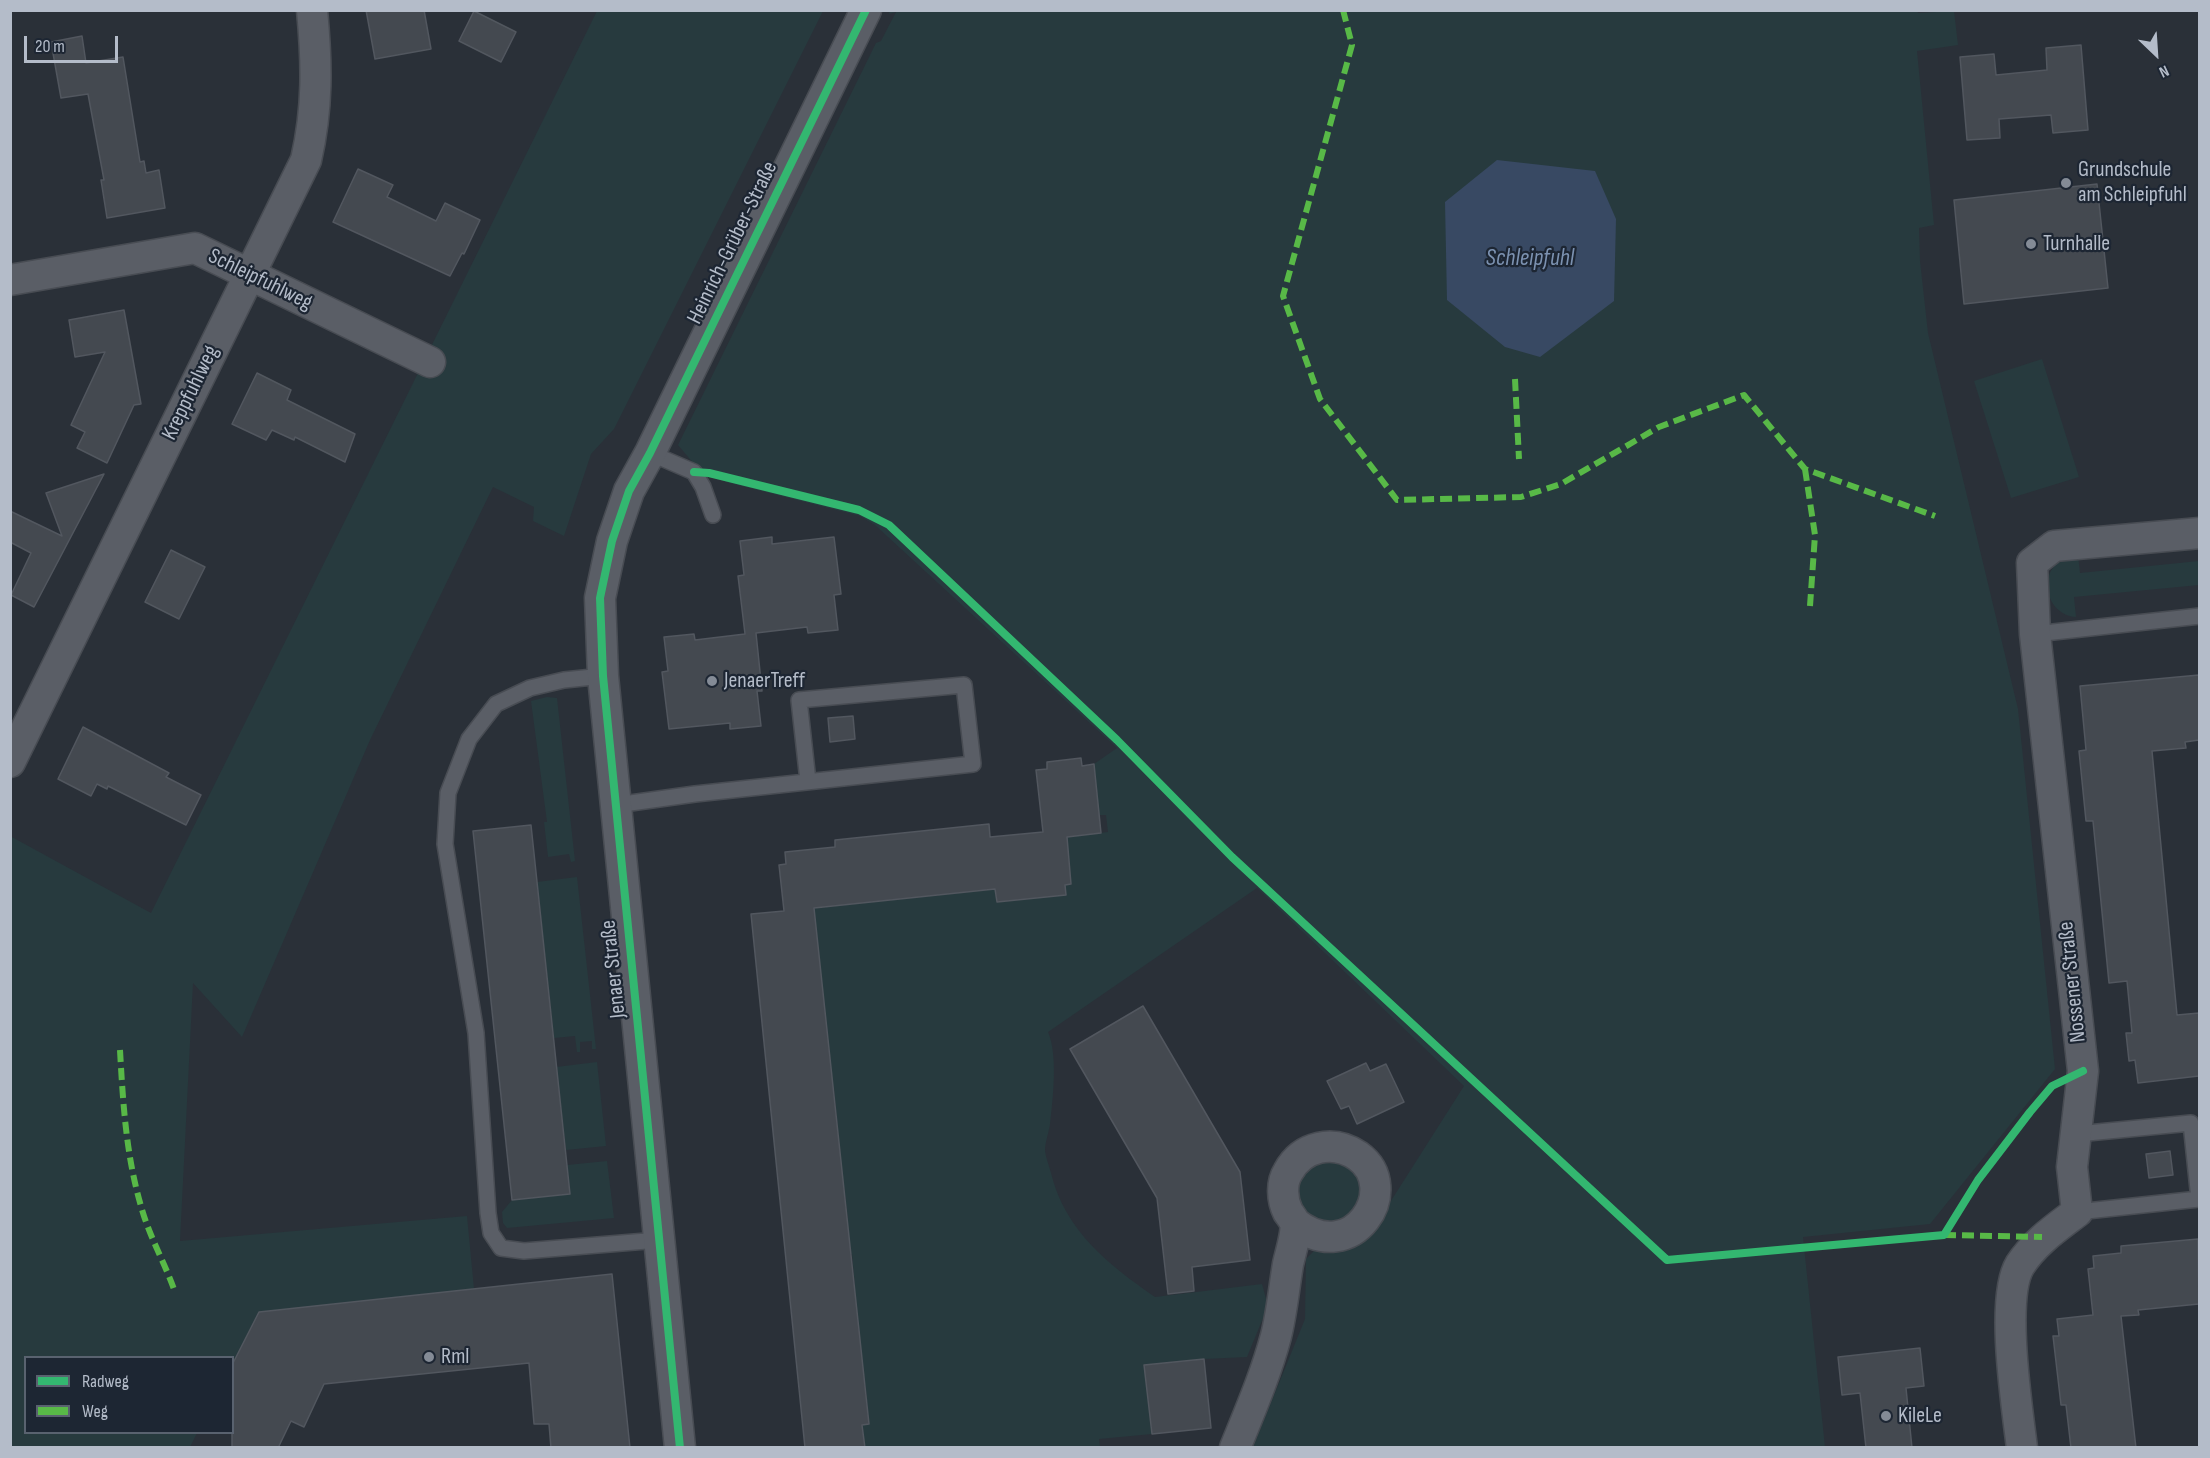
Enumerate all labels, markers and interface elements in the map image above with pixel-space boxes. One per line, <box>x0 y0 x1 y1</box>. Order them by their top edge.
scale bar <box>27 24 122 62</box>
north arrow <box>2126 24 2186 84</box>
text: 20 m <box>35 36 65 57</box>
text: N <box>2156 60 2172 81</box>
street label: Heinrich-Grüber-Straße <box>682 157 784 329</box>
place label: Grundschule am Schleipfuhl <box>2078 157 2187 208</box>
marker: Grundschule am Schleipfuhl <box>2059 176 2073 190</box>
place label: Turnhalle <box>2043 231 2110 257</box>
marker: Turnhalle <box>2024 237 2038 251</box>
street label: Schleipfuhlweg <box>204 243 316 317</box>
water label: Schleipfuhl <box>1486 245 1574 273</box>
street label: Kreppfuhlweg <box>157 341 225 445</box>
place label: JenaerTreff <box>724 668 805 694</box>
marker: JenaerTreff <box>705 674 719 688</box>
street label: Jenaer Straße <box>596 919 632 1019</box>
street label: Nossener Straße <box>2054 920 2092 1044</box>
place label: Rml <box>441 1344 469 1370</box>
marker: Rml <box>422 1350 436 1364</box>
legend <box>24 1356 234 1434</box>
text: Radweg <box>82 1371 129 1392</box>
text: Weg <box>82 1401 108 1422</box>
place label: KileLe <box>1898 1403 1942 1429</box>
marker: KileLe <box>1879 1409 1893 1423</box>

